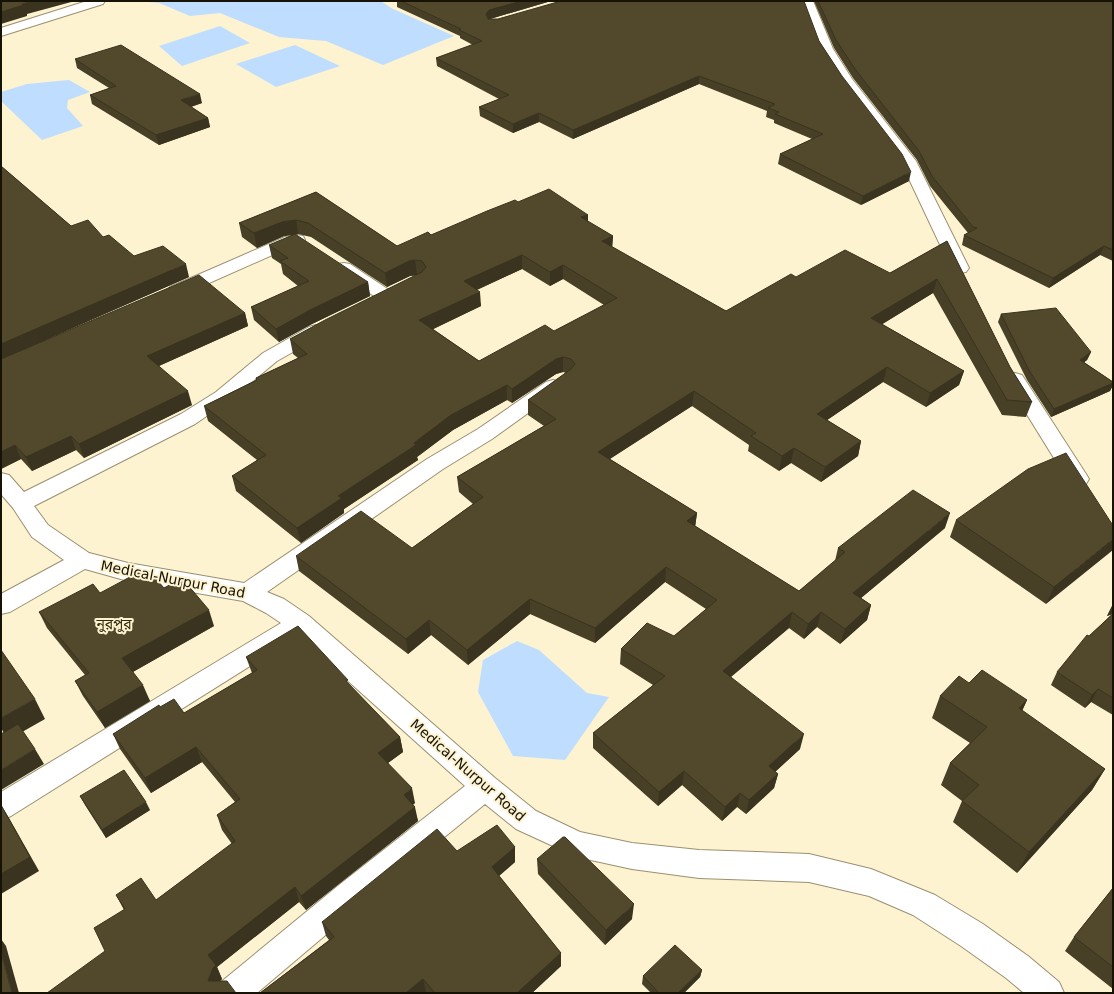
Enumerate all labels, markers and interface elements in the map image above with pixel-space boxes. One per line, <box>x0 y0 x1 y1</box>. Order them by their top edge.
street label: Medical-Nurpur Road <box>99 557 247 601</box>
district label: নুরপুর <box>95 616 132 633</box>
street label: Medical-Nurpur Road <box>407 716 529 824</box>

